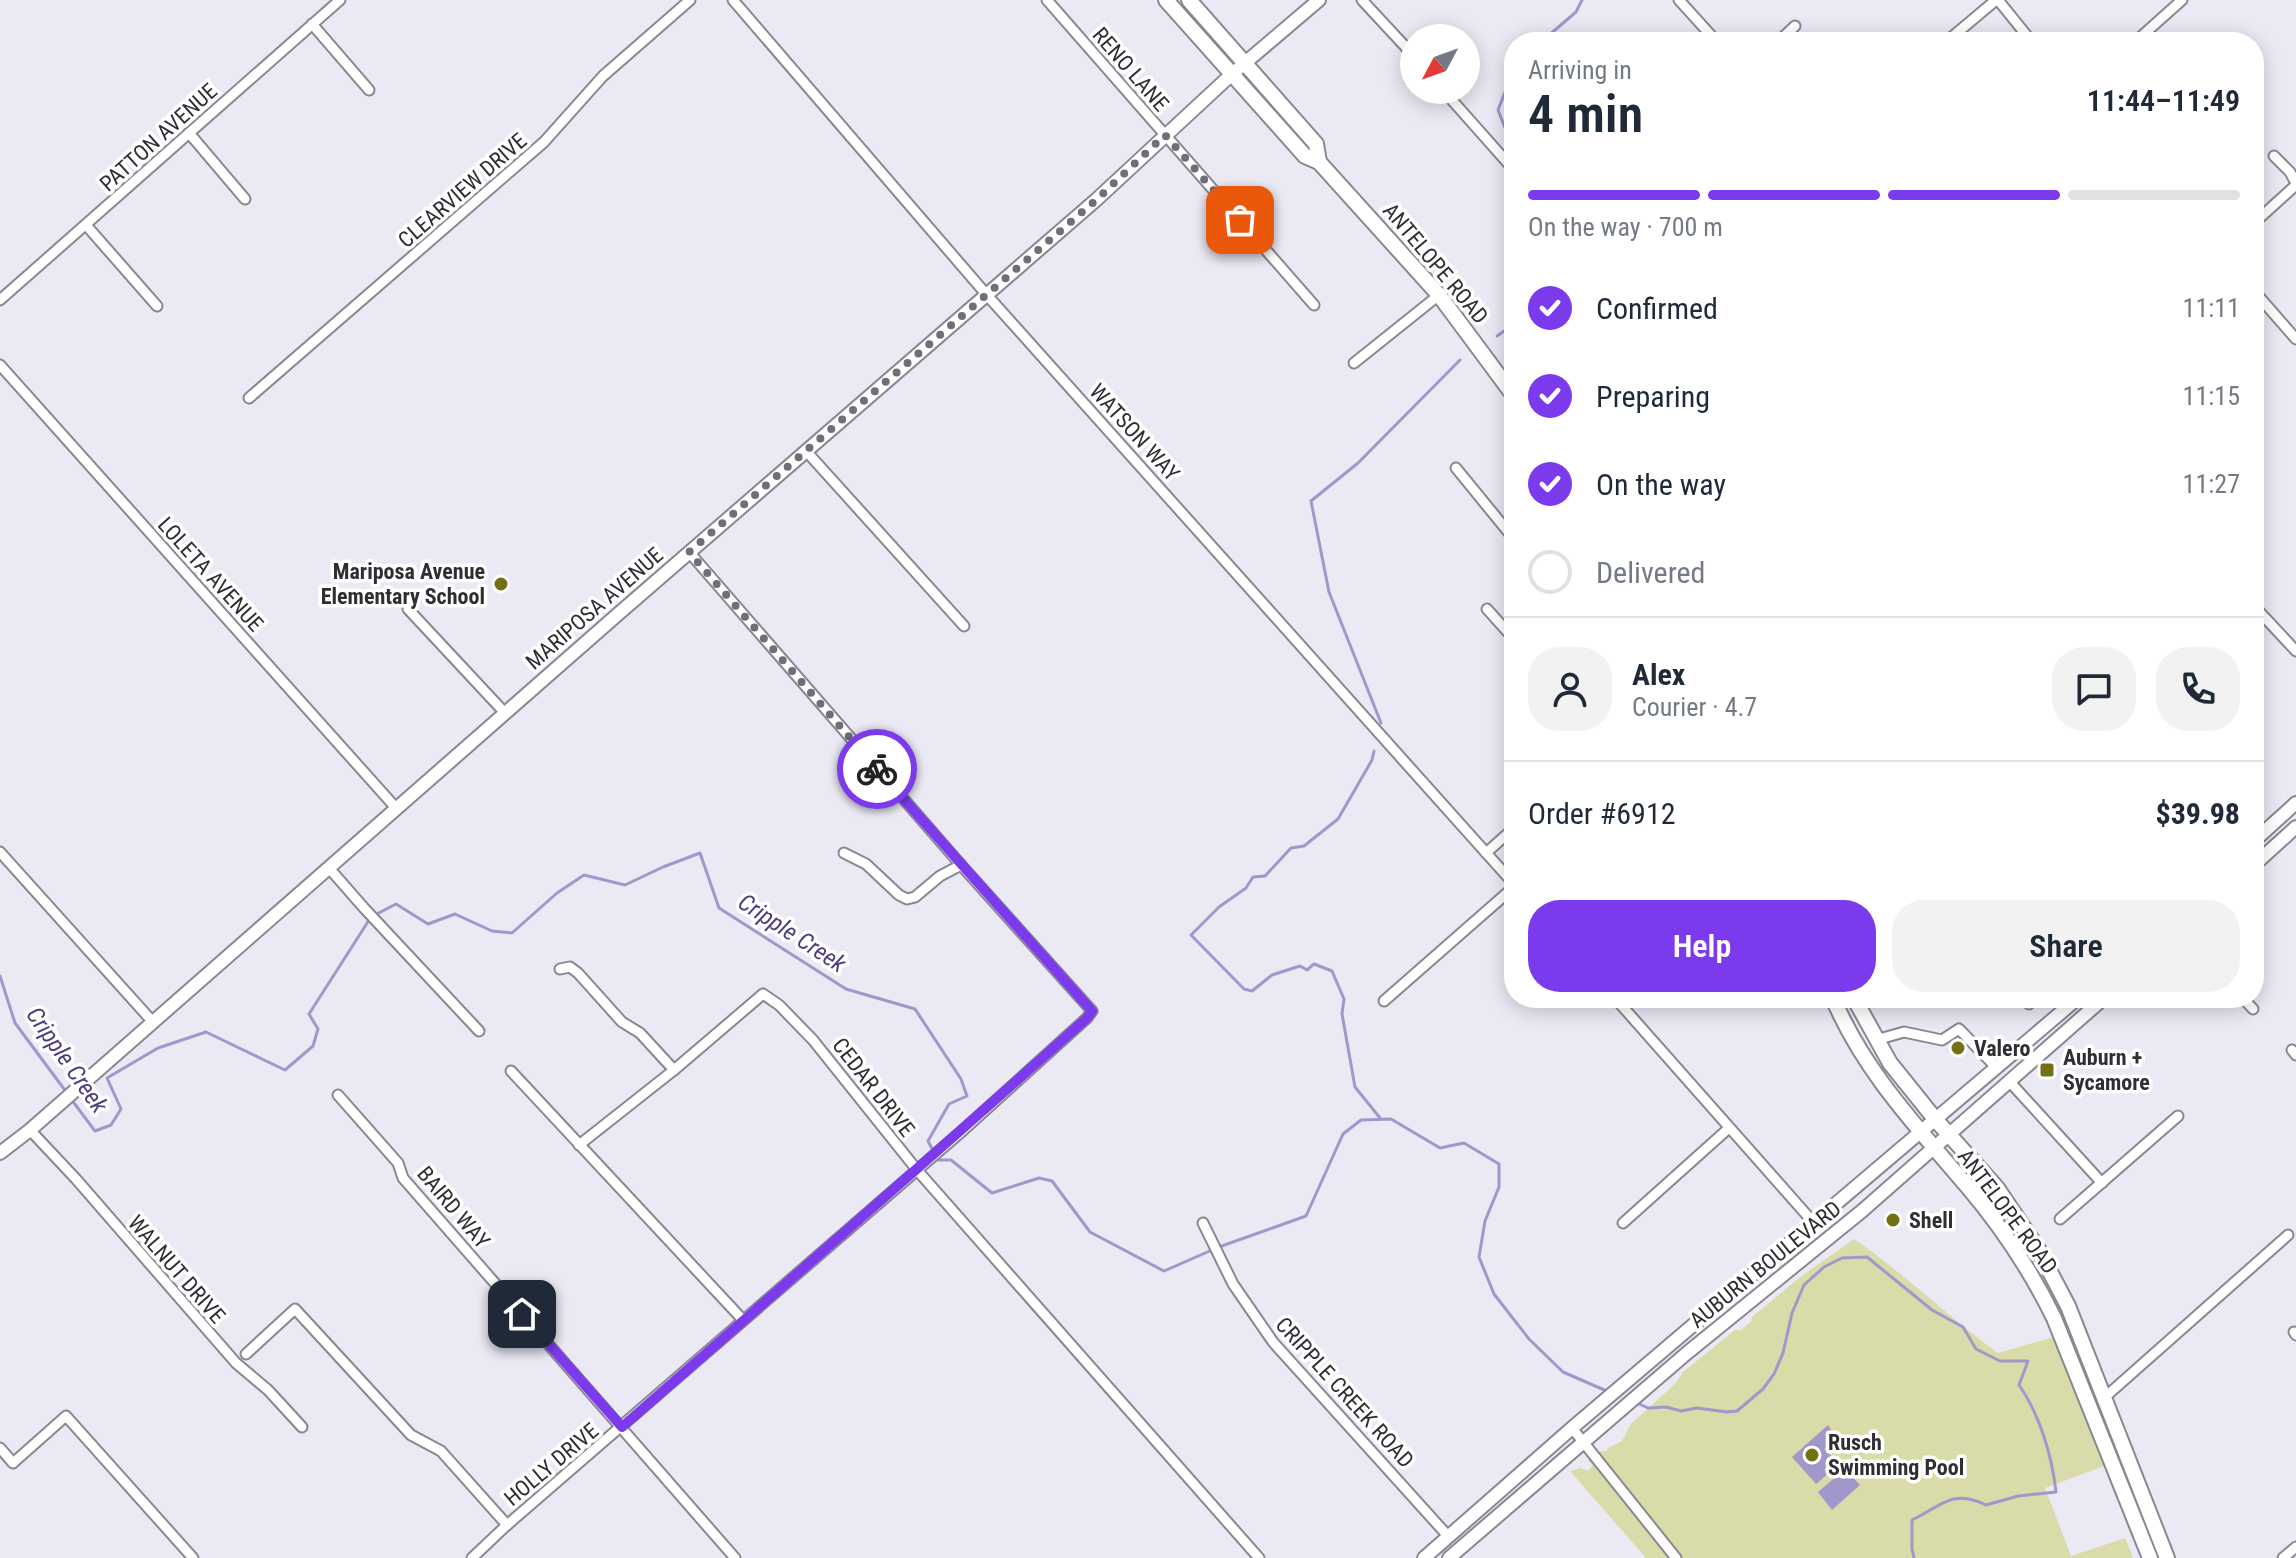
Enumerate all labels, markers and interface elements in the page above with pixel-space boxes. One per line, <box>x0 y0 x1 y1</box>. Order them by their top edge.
street label: RENO LANE <box>1088 22 1174 116</box>
north arrow <box>1400 24 1480 104</box>
map controls <box>1400 24 1480 104</box>
text: Arriving in <box>1528 55 1632 85</box>
street label: PATTON AVENUE <box>95 78 222 196</box>
text: 11:44–11:49 <box>2087 83 2240 118</box>
text: 4 min <box>1528 84 1643 145</box>
street label: CLEARVIEW DRIVE <box>393 128 532 253</box>
pin <box>1206 186 1274 254</box>
icon: bag <box>1218 198 1262 242</box>
street label: ANTELOPE ROAD <box>1378 198 1493 329</box>
text: On the way · 700 m <box>1528 212 1723 242</box>
icon: check <box>1528 286 1572 330</box>
text: Confirmed <box>1596 291 1718 326</box>
text: 11:11 <box>2183 293 2240 323</box>
icon: check <box>1528 374 1572 418</box>
street label: WATSON WAY <box>1085 379 1185 486</box>
text: Preparing <box>1596 379 1710 414</box>
text: 11:15 <box>2183 381 2240 411</box>
icon: check <box>1528 462 1572 506</box>
text: On the way <box>1596 467 1726 502</box>
text: 11:27 <box>2183 469 2240 499</box>
street label: LOLETA AVENUE <box>153 512 268 637</box>
street label: MARIPOSA AVENUE <box>521 542 668 675</box>
text: Delivered <box>1596 555 1705 590</box>
place label: Mariposa Avenue Elementary School <box>321 559 485 609</box>
marker: Mariposa Avenue Elementary School <box>492 575 510 593</box>
button: person <box>1528 647 1612 731</box>
button: chat <box>2052 647 2136 731</box>
button: phone <box>2156 647 2240 731</box>
text: Alex <box>1632 657 1685 692</box>
text: Courier · 4.7 <box>1632 692 1757 722</box>
courier <box>837 729 917 809</box>
icon: bike <box>855 747 899 791</box>
text: Order #6912 <box>1528 796 1676 831</box>
text: $39.98 <box>2155 796 2240 831</box>
water label: Cripple Creek <box>733 888 851 978</box>
button: Help <box>1528 900 1876 992</box>
button: Share <box>1892 900 2240 992</box>
water label: Cripple Creek <box>20 1002 114 1119</box>
street label: CEDAR DRIVE <box>827 1033 920 1142</box>
place label: Valero <box>1974 1036 2031 1061</box>
marker: Valero <box>1949 1039 1967 1057</box>
place label: Auburn + Sycamore <box>2063 1045 2150 1095</box>
marker: Auburn + Sycamore <box>2038 1061 2056 1079</box>
street label: ANTELOPE ROAD <box>1953 1144 2063 1279</box>
street label: BAIRD WAY <box>412 1161 495 1254</box>
street label: AUBURN BOULEVARD <box>1685 1196 1846 1333</box>
place label: Shell <box>1909 1208 1953 1233</box>
street label: WALNUT DRIVE <box>123 1210 230 1328</box>
marker: Shell <box>1884 1211 1902 1229</box>
pin <box>488 1280 556 1348</box>
icon: home <box>500 1292 544 1336</box>
street label: CRIPPLE CREEK ROAD <box>1271 1312 1419 1473</box>
street label: HOLLY DRIVE <box>499 1418 603 1511</box>
place label: Rusch Swimming Pool <box>1828 1430 1964 1480</box>
marker: Rusch Swimming Pool <box>1803 1446 1821 1464</box>

